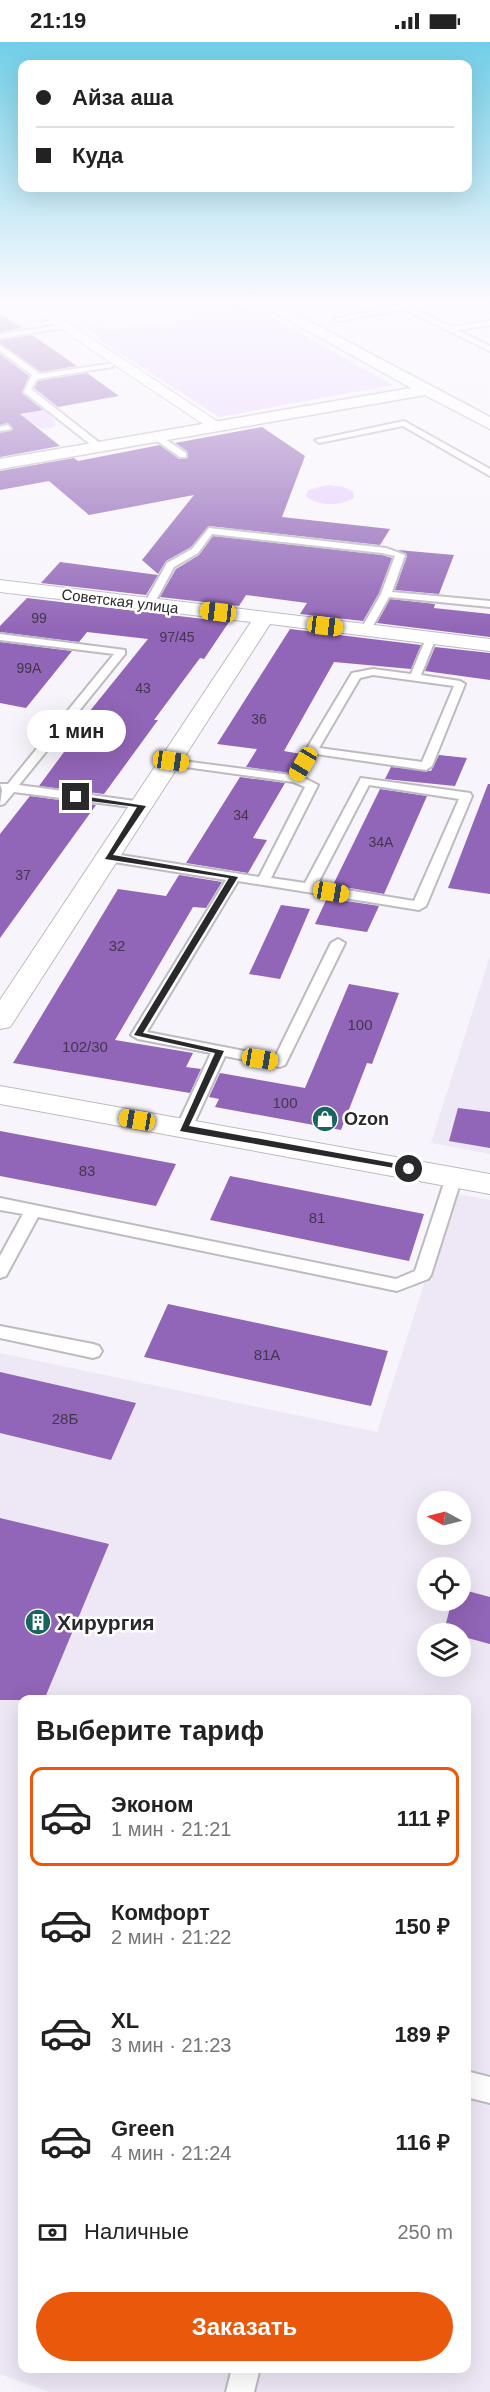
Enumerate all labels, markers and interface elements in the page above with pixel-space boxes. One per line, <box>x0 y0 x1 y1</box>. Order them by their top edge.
text: 21:19 <box>30 8 86 33</box>
text: Айза аша <box>72 85 173 110</box>
text: Куда <box>72 143 123 168</box>
street label: Советская улица <box>61 585 180 617</box>
car <box>199 601 237 623</box>
house number: 99 <box>31 610 47 626</box>
car <box>306 615 344 637</box>
house number: 97/45 <box>159 629 195 645</box>
house number: 99А <box>17 660 42 676</box>
house number: 43 <box>135 680 151 696</box>
callout: 1 мин <box>26 710 125 752</box>
house number: 36 <box>251 711 267 727</box>
text: 1 мин <box>49 720 104 742</box>
car <box>286 744 320 784</box>
car <box>152 750 190 772</box>
route end <box>62 783 89 810</box>
house number: 34 <box>233 807 249 823</box>
house number: 34А <box>369 834 394 850</box>
house number: 37 <box>15 867 31 883</box>
car <box>312 880 350 904</box>
house number: 32 <box>109 937 125 954</box>
house number: 100 <box>347 1016 373 1033</box>
house number: 102/30 <box>62 1038 108 1055</box>
car <box>241 1047 279 1071</box>
house number: 100 <box>272 1094 298 1111</box>
shop icon: Ozon <box>310 1104 340 1134</box>
car <box>118 1108 156 1132</box>
place label: Ozon <box>344 1109 389 1129</box>
route start <box>395 1155 422 1182</box>
house number: 83 <box>79 1162 95 1179</box>
house number: 81 <box>309 1209 325 1226</box>
house number: 81А <box>254 1346 280 1363</box>
house number: 28Б <box>52 1410 78 1427</box>
north arrow <box>417 1491 471 1545</box>
map controls <box>417 1491 471 1677</box>
button: locate <box>417 1557 471 1611</box>
building icon: Хирургия <box>23 1607 53 1637</box>
place label: Хирургия <box>57 1611 155 1634</box>
button: layers <box>417 1623 471 1677</box>
text: Выберите тариф <box>36 1716 264 1746</box>
icon: car <box>39 1790 93 1844</box>
text: Эконом <box>111 1792 194 1817</box>
text: 111 ₽ <box>397 1806 450 1831</box>
text: 1 мин · 21:21 <box>111 1818 231 1840</box>
icon: car <box>39 1898 93 1952</box>
text: Комфорт <box>111 1900 210 1925</box>
text: 150 ₽ <box>394 1914 450 1939</box>
text: 2 мин · 21:22 <box>111 1926 231 1948</box>
icon: car <box>39 2006 93 2060</box>
text: XL <box>111 2008 139 2033</box>
text: 189 ₽ <box>394 2022 450 2047</box>
text: 3 мин · 21:23 <box>111 2034 231 2056</box>
icon: car <box>39 2114 93 2168</box>
text: Green <box>111 2116 175 2141</box>
text: 116 ₽ <box>396 2130 450 2155</box>
text: 4 мин · 21:24 <box>111 2142 231 2164</box>
icon: cash <box>36 2216 69 2249</box>
text: Наличные <box>84 2219 189 2244</box>
text: 250 m <box>397 2221 453 2243</box>
button: Заказать <box>36 2292 453 2361</box>

